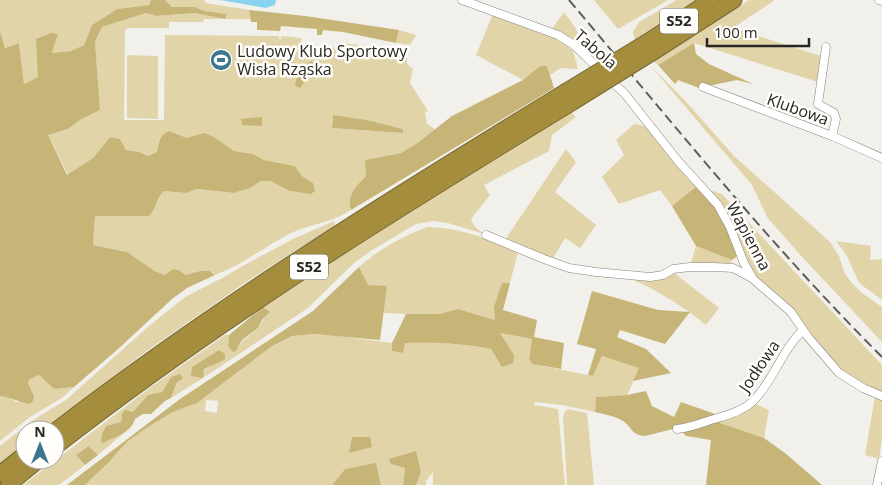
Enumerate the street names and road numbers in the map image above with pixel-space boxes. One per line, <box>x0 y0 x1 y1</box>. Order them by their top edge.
road number: S52 <box>660 8 698 34</box>
street label: Tabola <box>570 24 622 74</box>
street label: Klubowa <box>764 88 832 130</box>
street label: Wapienna <box>722 198 776 274</box>
road number: S52 <box>290 254 328 280</box>
street label: Jodłowa <box>732 336 785 398</box>

